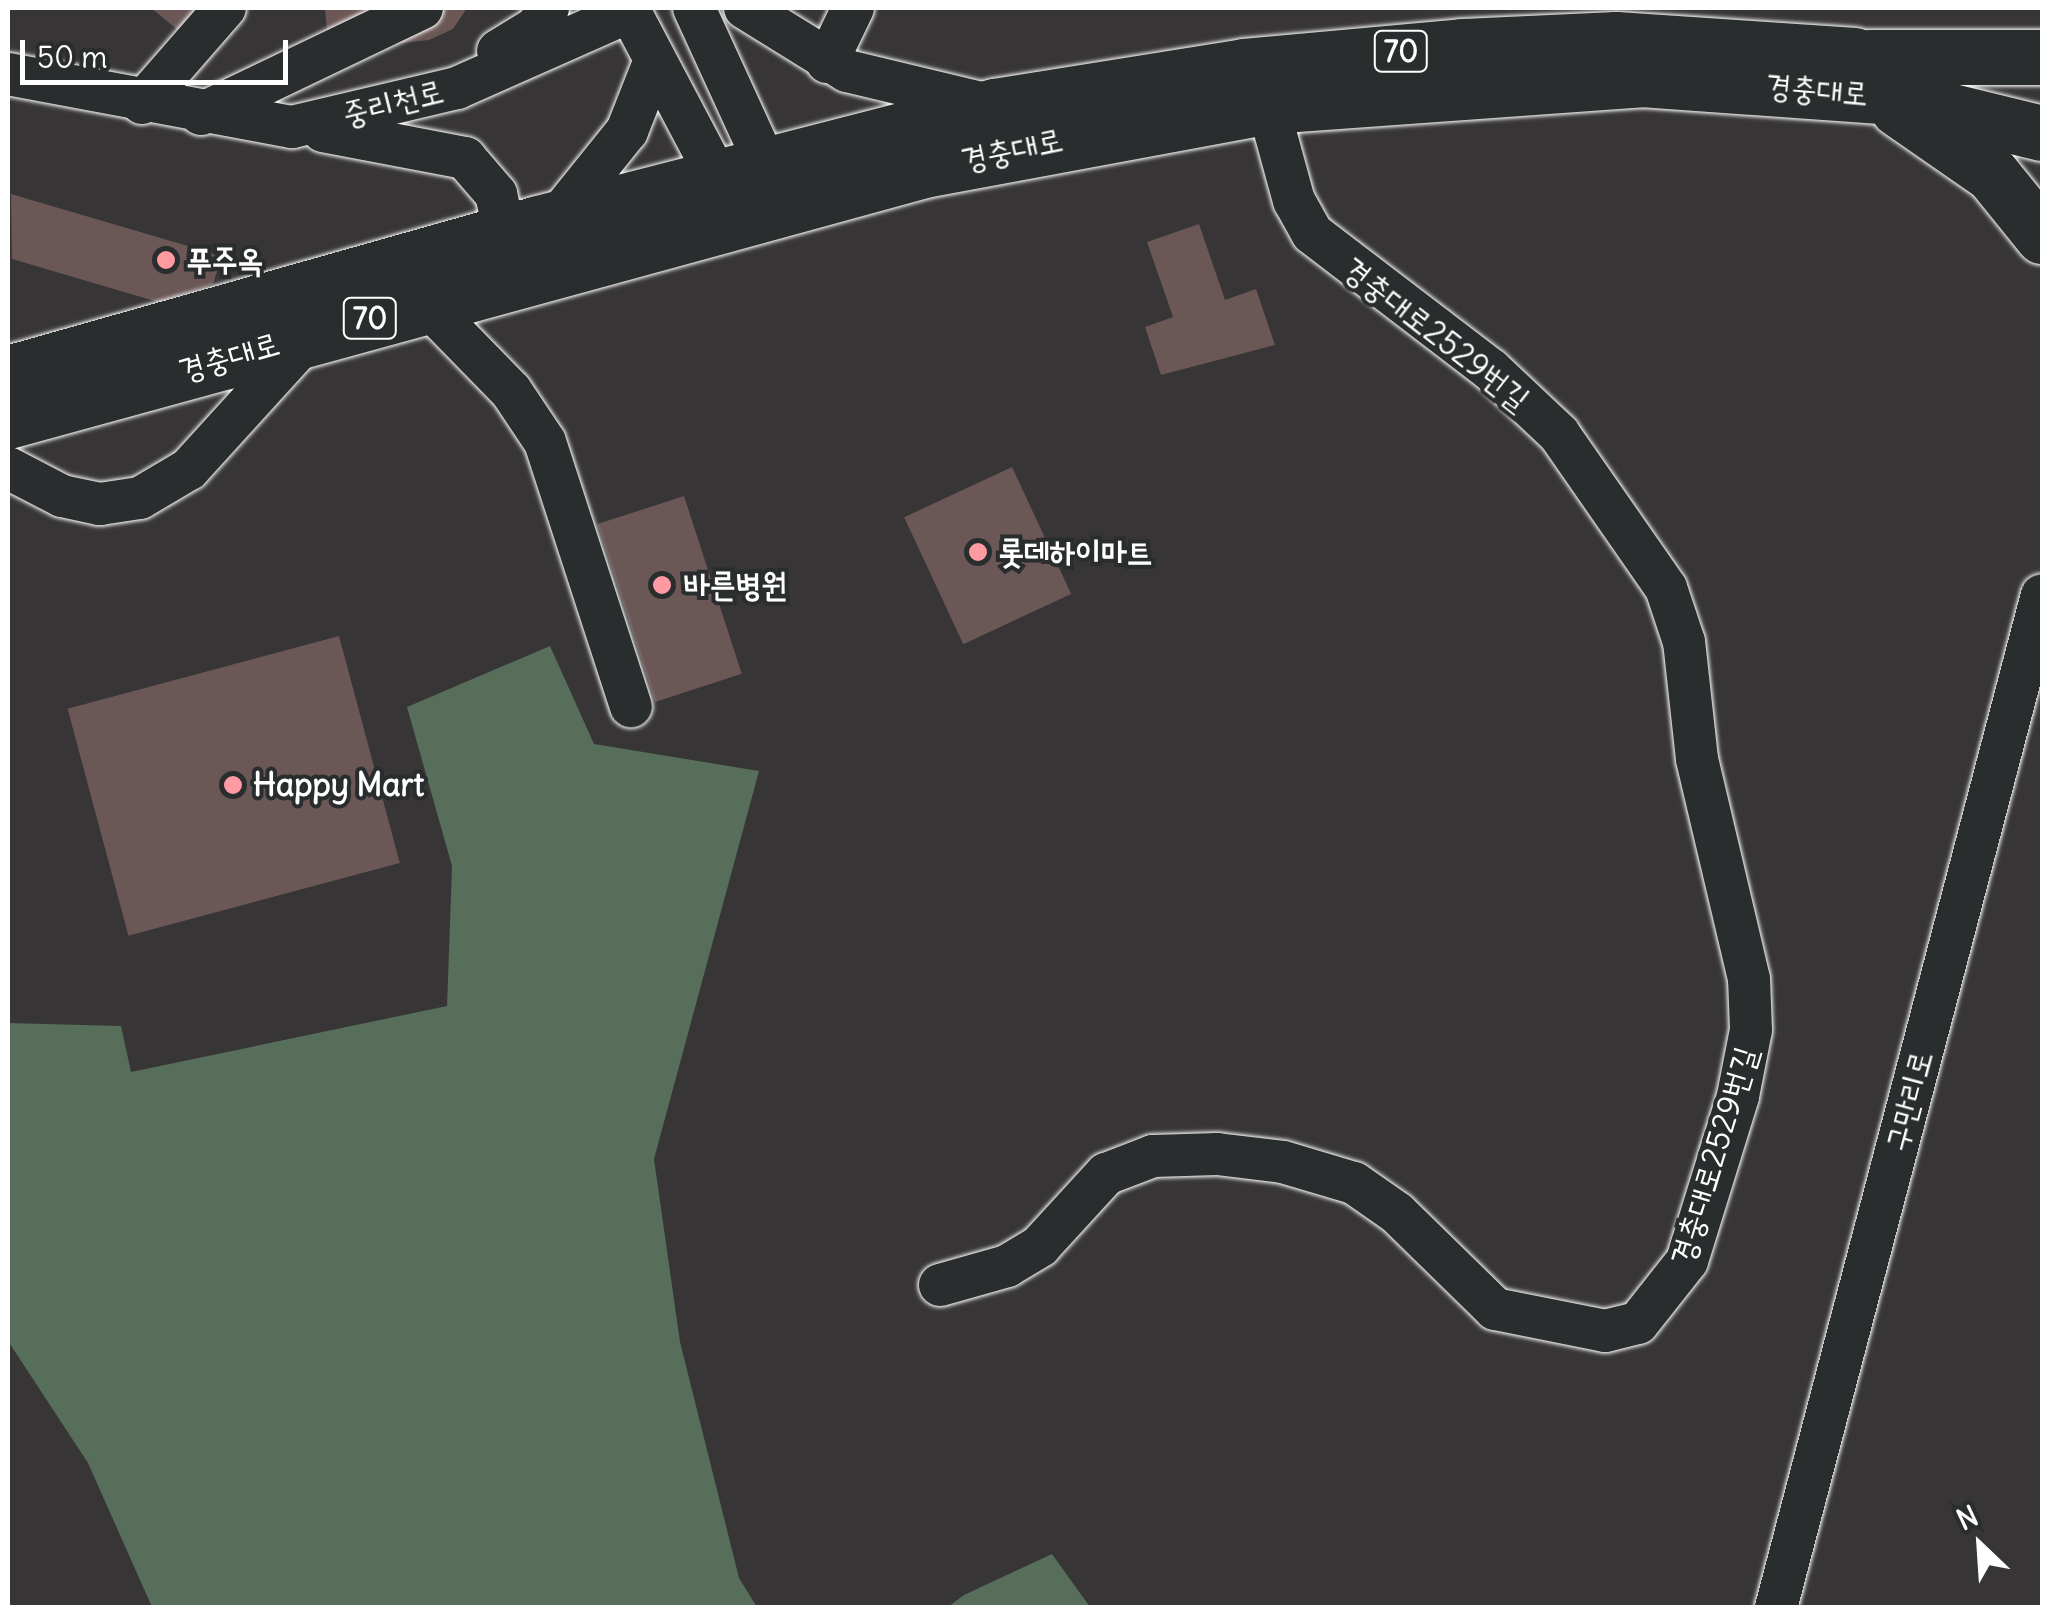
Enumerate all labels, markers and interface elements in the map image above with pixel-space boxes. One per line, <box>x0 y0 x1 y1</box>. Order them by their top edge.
scale bar <box>25 20 292 82</box>
road number: 70 <box>1374 26 1428 76</box>
text: 50 m <box>37 38 107 76</box>
street label: 경충대로 <box>1764 66 1870 114</box>
street label: 중리천로 <box>338 72 448 134</box>
street label: 경충대로 <box>958 121 1066 179</box>
place label: 푸주옥 <box>186 241 263 279</box>
marker: 푸주옥 <box>155 249 177 271</box>
street label: 경충대로2529번길 <box>1335 249 1537 419</box>
road number: 70 <box>342 293 398 343</box>
street label: 경충대로 <box>174 324 284 390</box>
place label: 롯데하이마트 <box>998 533 1152 571</box>
marker: 롯데하이마트 <box>967 541 989 563</box>
place label: 바른병원 <box>684 566 787 604</box>
marker: 바른병원 <box>649 572 675 598</box>
place label: Happy Mart <box>253 766 424 804</box>
marker: Happy Mart <box>222 774 244 796</box>
street label: 경충대로2529번길 <box>1663 1042 1765 1270</box>
street label: 구만리로 <box>1877 1046 1941 1156</box>
north arrow <box>1930 1495 2030 1595</box>
text: N <box>1951 1497 1984 1538</box>

